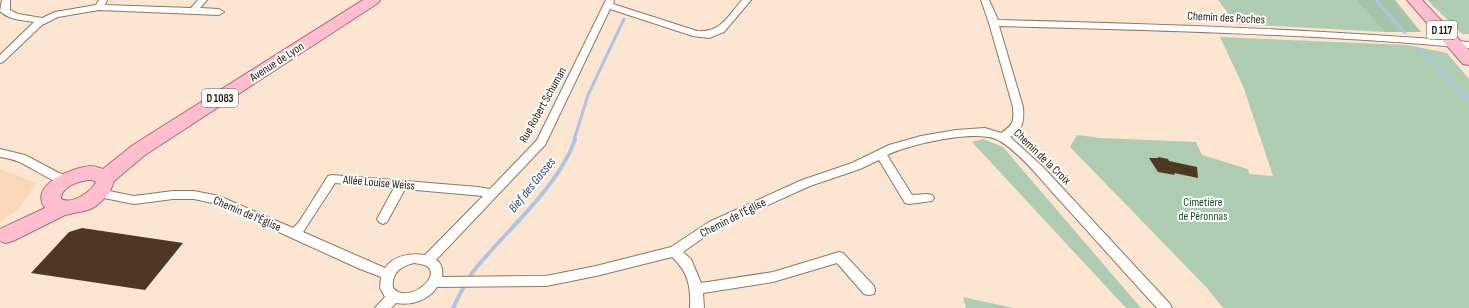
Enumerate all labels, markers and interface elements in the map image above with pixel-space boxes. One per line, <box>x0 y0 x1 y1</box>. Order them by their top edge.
street label: Chemin des Poches <box>1187 8 1265 28</box>
road number: D 117 <box>1427 21 1457 39</box>
street label: Avenue de Lyon <box>246 39 307 86</box>
street label: Rue Robert Schuman <box>516 65 570 145</box>
road number: D 1083 <box>202 89 238 107</box>
street label: Chemin de la Croix <box>1010 126 1074 188</box>
water label: Bief des Gasses <box>505 154 559 216</box>
street label: Allée Louise Weiss <box>341 172 416 194</box>
street label: Chemin de l'Église <box>211 193 283 235</box>
street label: Chemin de l'Église <box>697 195 769 241</box>
park label: Cimetière de Péronnas <box>1178 195 1228 224</box>

